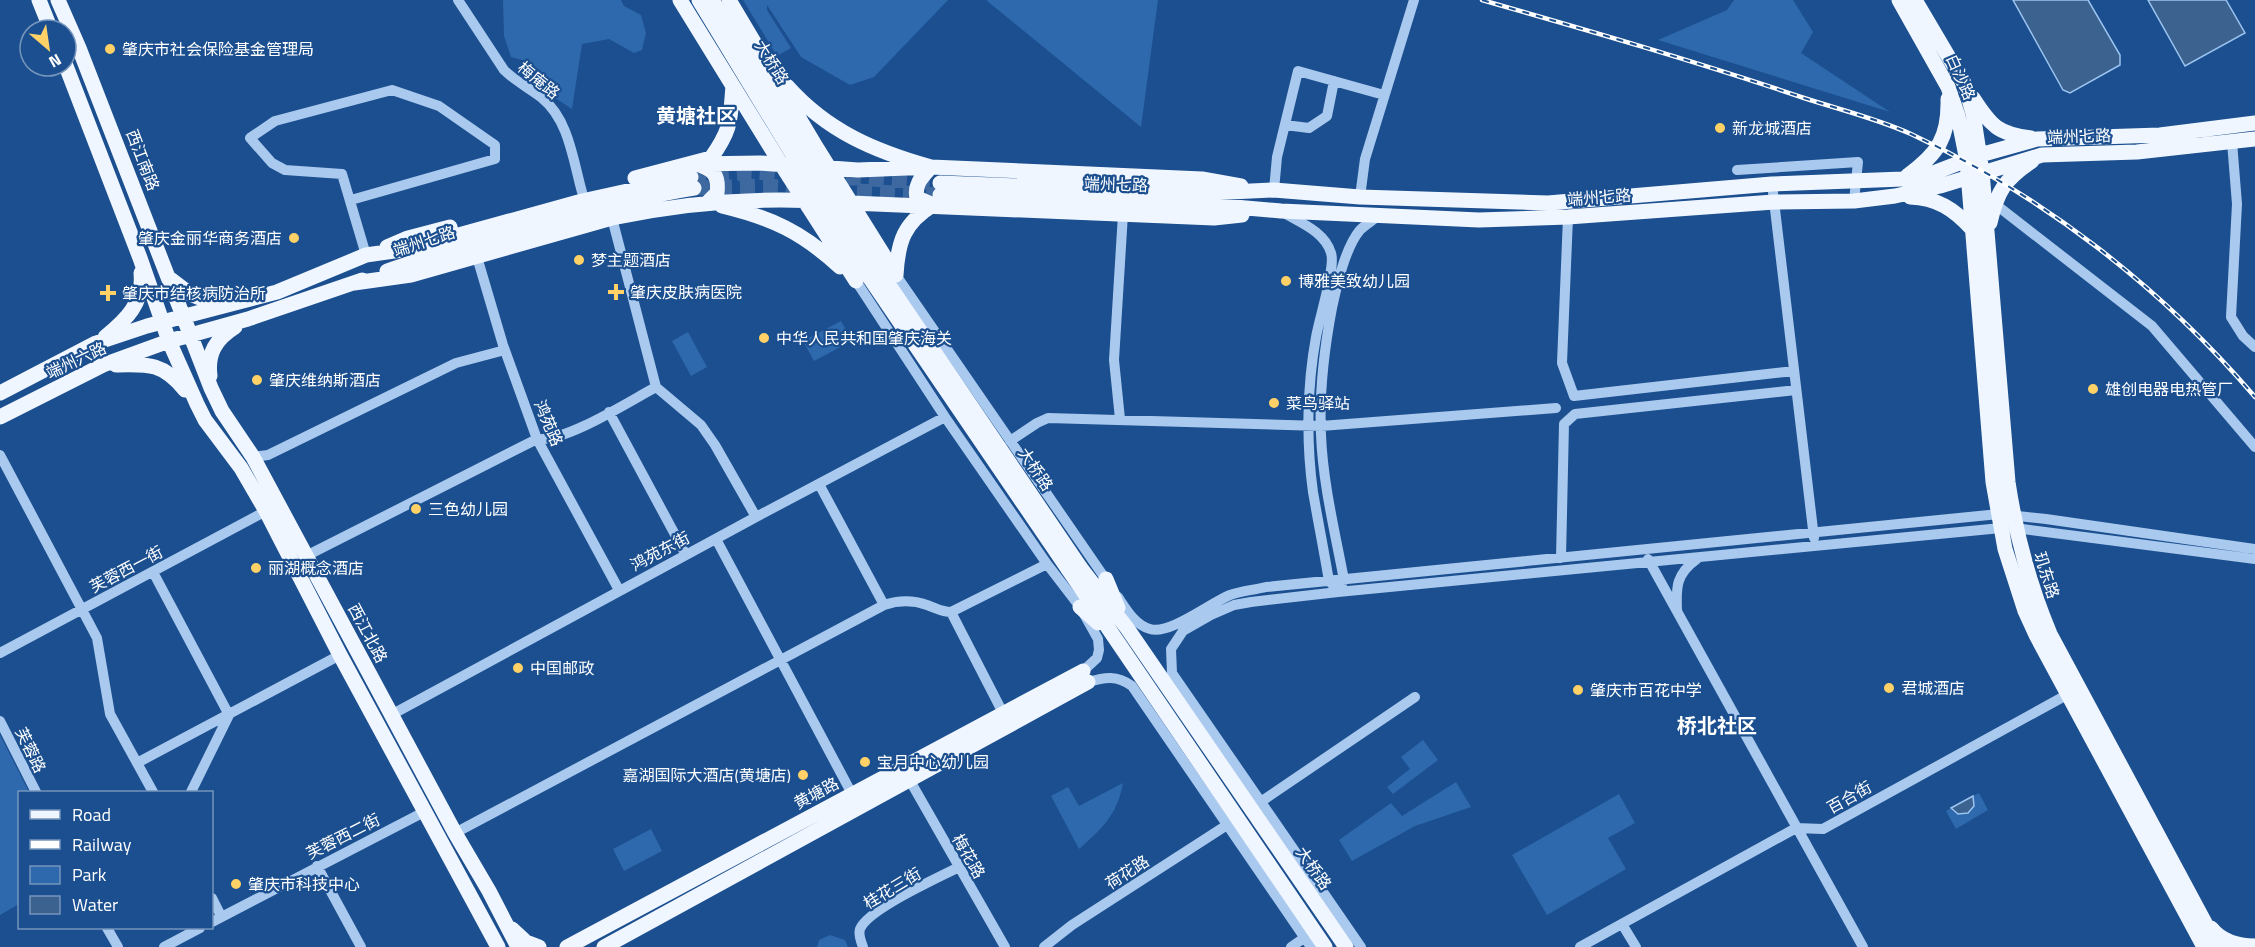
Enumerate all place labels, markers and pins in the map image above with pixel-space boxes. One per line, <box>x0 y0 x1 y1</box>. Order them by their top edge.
place label: 肇庆市社会保险基金管理局 <box>122 37 314 61</box>
marker: 肇庆市社会保险基金管理局 <box>103 42 117 56</box>
place label: 新龙城酒店 <box>1732 116 1812 140</box>
marker: 新龙城酒店 <box>1713 121 1727 135</box>
place label: 肇庆金丽华商务酒店 <box>138 226 282 250</box>
marker: 肇庆金丽华商务酒店 <box>287 231 301 245</box>
place label: 梦主题酒店 <box>591 248 671 272</box>
marker: 梦主题酒店 <box>572 253 586 267</box>
place label: 博雅美致幼儿园 <box>1298 269 1410 293</box>
marker: 博雅美致幼儿园 <box>1279 274 1293 288</box>
place label: 肇庆皮肤病医院 <box>630 280 742 304</box>
place label: 肇庆市结核病防治所 <box>122 281 266 305</box>
marker: 肇庆皮肤病医院 <box>607 283 625 301</box>
marker: 肇庆市结核病防治所 <box>99 284 117 302</box>
place label: 中华人民共和国肇庆海关 <box>776 326 952 350</box>
marker: 中华人民共和国肇庆海关 <box>757 331 771 345</box>
place label: 肇庆维纳斯酒店 <box>269 368 381 392</box>
marker: 肇庆维纳斯酒店 <box>250 373 264 387</box>
place label: 雄创电器电热管厂 <box>2105 377 2233 401</box>
marker: 雄创电器电热管厂 <box>2086 382 2100 396</box>
place label: 菜鸟驿站 <box>1286 391 1350 415</box>
marker: 菜鸟驿站 <box>1267 396 1281 410</box>
place label: 三色幼儿园 <box>428 497 508 521</box>
marker: 三色幼儿园 <box>409 502 423 516</box>
place label: 丽湖概念酒店 <box>268 556 364 580</box>
marker: 丽湖概念酒店 <box>249 561 263 575</box>
place label: 中国邮政 <box>530 656 594 680</box>
marker: 中国邮政 <box>511 661 525 675</box>
place label: 君城酒店 <box>1901 676 1965 700</box>
place label: 肇庆市百花中学 <box>1590 678 1702 702</box>
marker: 君城酒店 <box>1882 681 1896 695</box>
marker: 肇庆市百花中学 <box>1571 683 1585 697</box>
place label: 宝月中心幼儿园 <box>877 750 989 774</box>
marker: 宝月中心幼儿园 <box>858 755 872 769</box>
place label: 嘉湖国际大酒店(黄塘店) <box>623 763 791 787</box>
marker: 嘉湖国际大酒店(黄塘店) <box>796 768 810 782</box>
place label: 肇庆市科技中心 <box>248 872 360 896</box>
marker: 肇庆市科技中心 <box>229 877 243 891</box>

